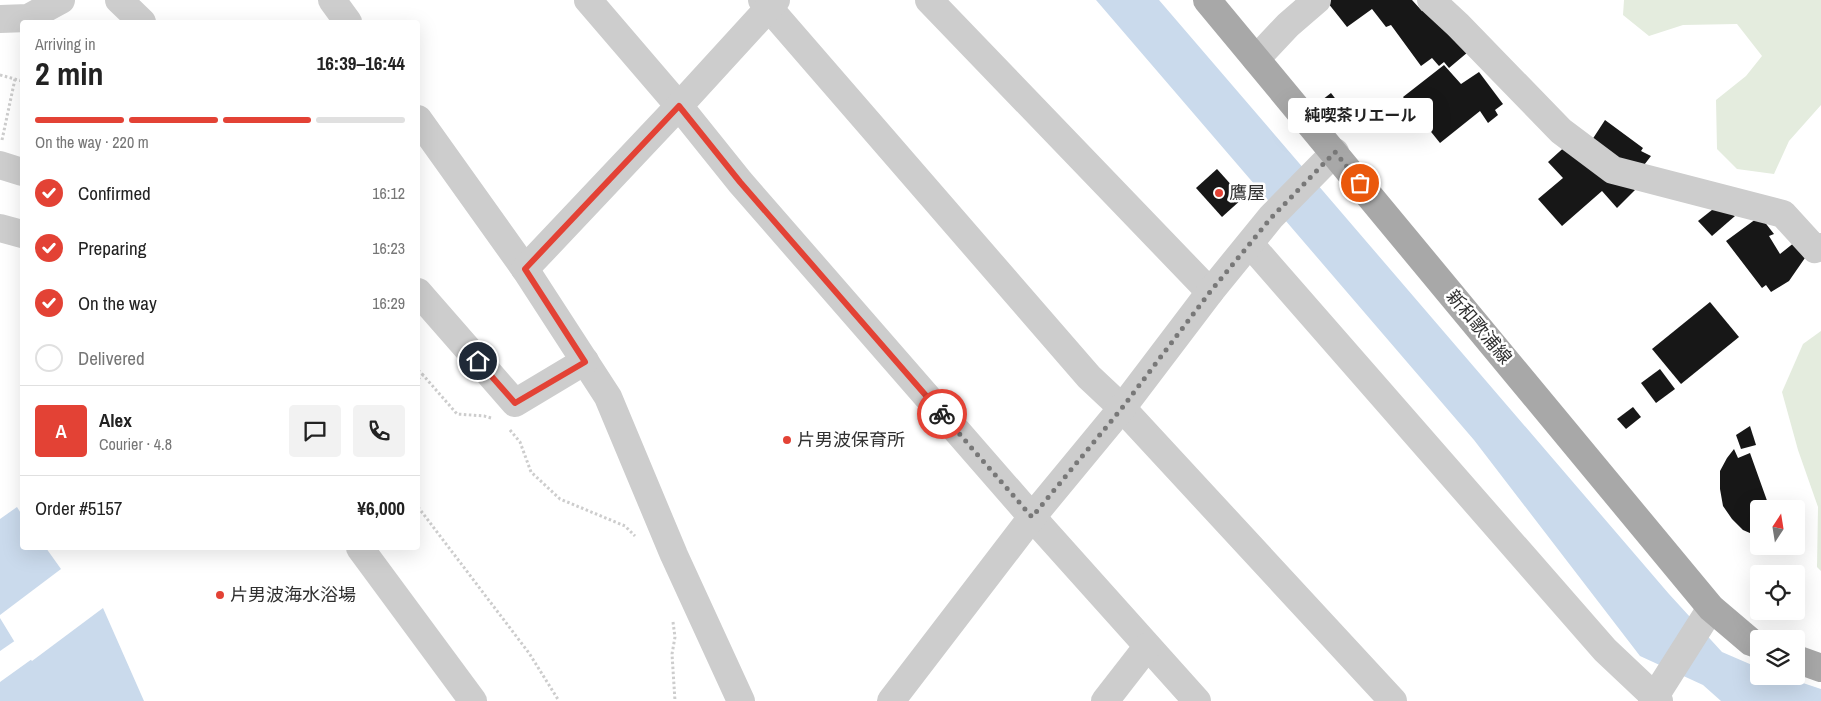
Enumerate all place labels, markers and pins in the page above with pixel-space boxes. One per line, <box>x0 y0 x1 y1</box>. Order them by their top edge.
callout: 純喫茶リエール <box>1288 98 1432 133</box>
pin <box>1339 162 1381 204</box>
place label: 鷹屋 <box>1229 180 1265 205</box>
marker: 鷹屋 <box>1213 187 1225 199</box>
pin <box>457 340 499 382</box>
place label: 片男波保育所 <box>797 427 905 452</box>
marker: 片男波保育所 <box>781 434 793 446</box>
place label: 片男波海水浴場 <box>230 582 356 607</box>
marker: 片男波海水浴場 <box>214 589 226 601</box>

